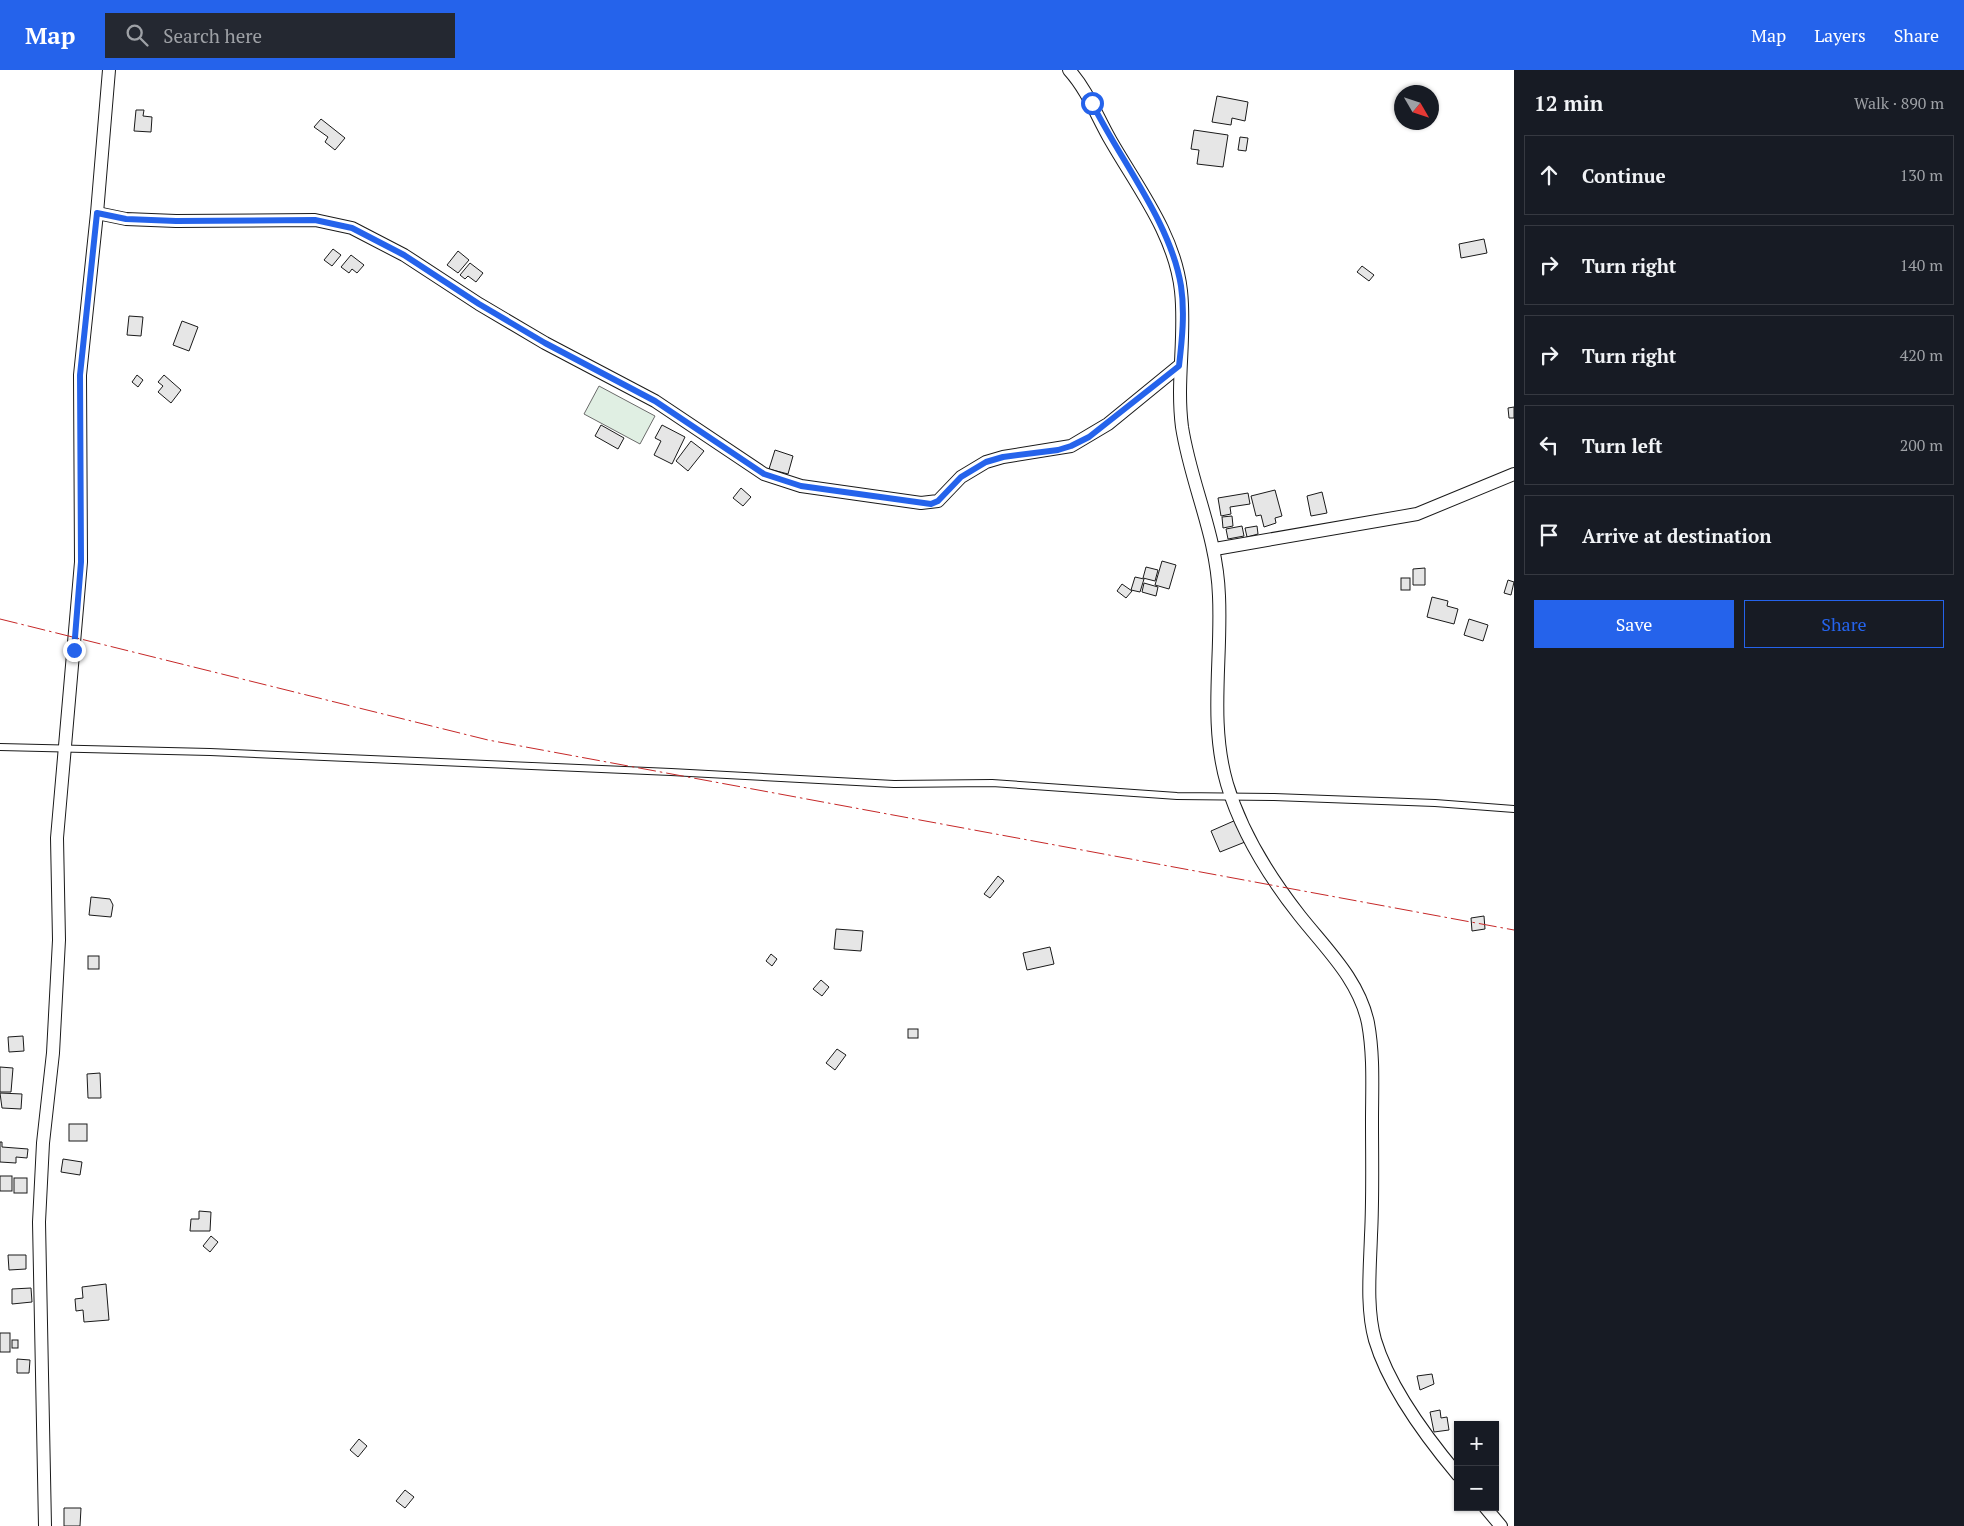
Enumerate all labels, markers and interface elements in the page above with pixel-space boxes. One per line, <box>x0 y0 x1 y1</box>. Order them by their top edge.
search box <box>105 13 455 58</box>
text: Map <box>25 19 75 51</box>
icon: search <box>123 21 151 49</box>
text: Search here <box>163 23 262 48</box>
text: Map <box>1751 23 1786 47</box>
text: Layers <box>1814 23 1866 47</box>
text: Share <box>1894 23 1939 47</box>
north arrow <box>1394 85 1439 130</box>
text: 12 min <box>1534 89 1603 117</box>
route start <box>1081 92 1104 115</box>
text: Walk · 890 m <box>1854 92 1944 114</box>
icon: ahead <box>1535 161 1563 189</box>
text: Continue <box>1582 163 1666 188</box>
text: 130 m <box>1900 164 1943 186</box>
icon: right <box>1535 251 1563 279</box>
text: Turn right <box>1582 253 1676 278</box>
text: 140 m <box>1900 254 1943 276</box>
icon: right <box>1535 341 1563 369</box>
text: Turn right <box>1582 343 1676 368</box>
text: 420 m <box>1900 344 1943 366</box>
icon: left <box>1535 431 1563 459</box>
text: Turn left <box>1582 433 1663 458</box>
text: 200 m <box>1900 434 1943 456</box>
icon: arrive <box>1535 521 1563 549</box>
text: Arrive at destination <box>1582 523 1771 548</box>
button: Save <box>1534 600 1734 648</box>
button: Share <box>1744 600 1944 648</box>
route end <box>63 639 86 662</box>
map controls <box>1454 1421 1499 1511</box>
button: + <box>1454 1421 1499 1466</box>
button: − <box>1454 1466 1499 1511</box>

